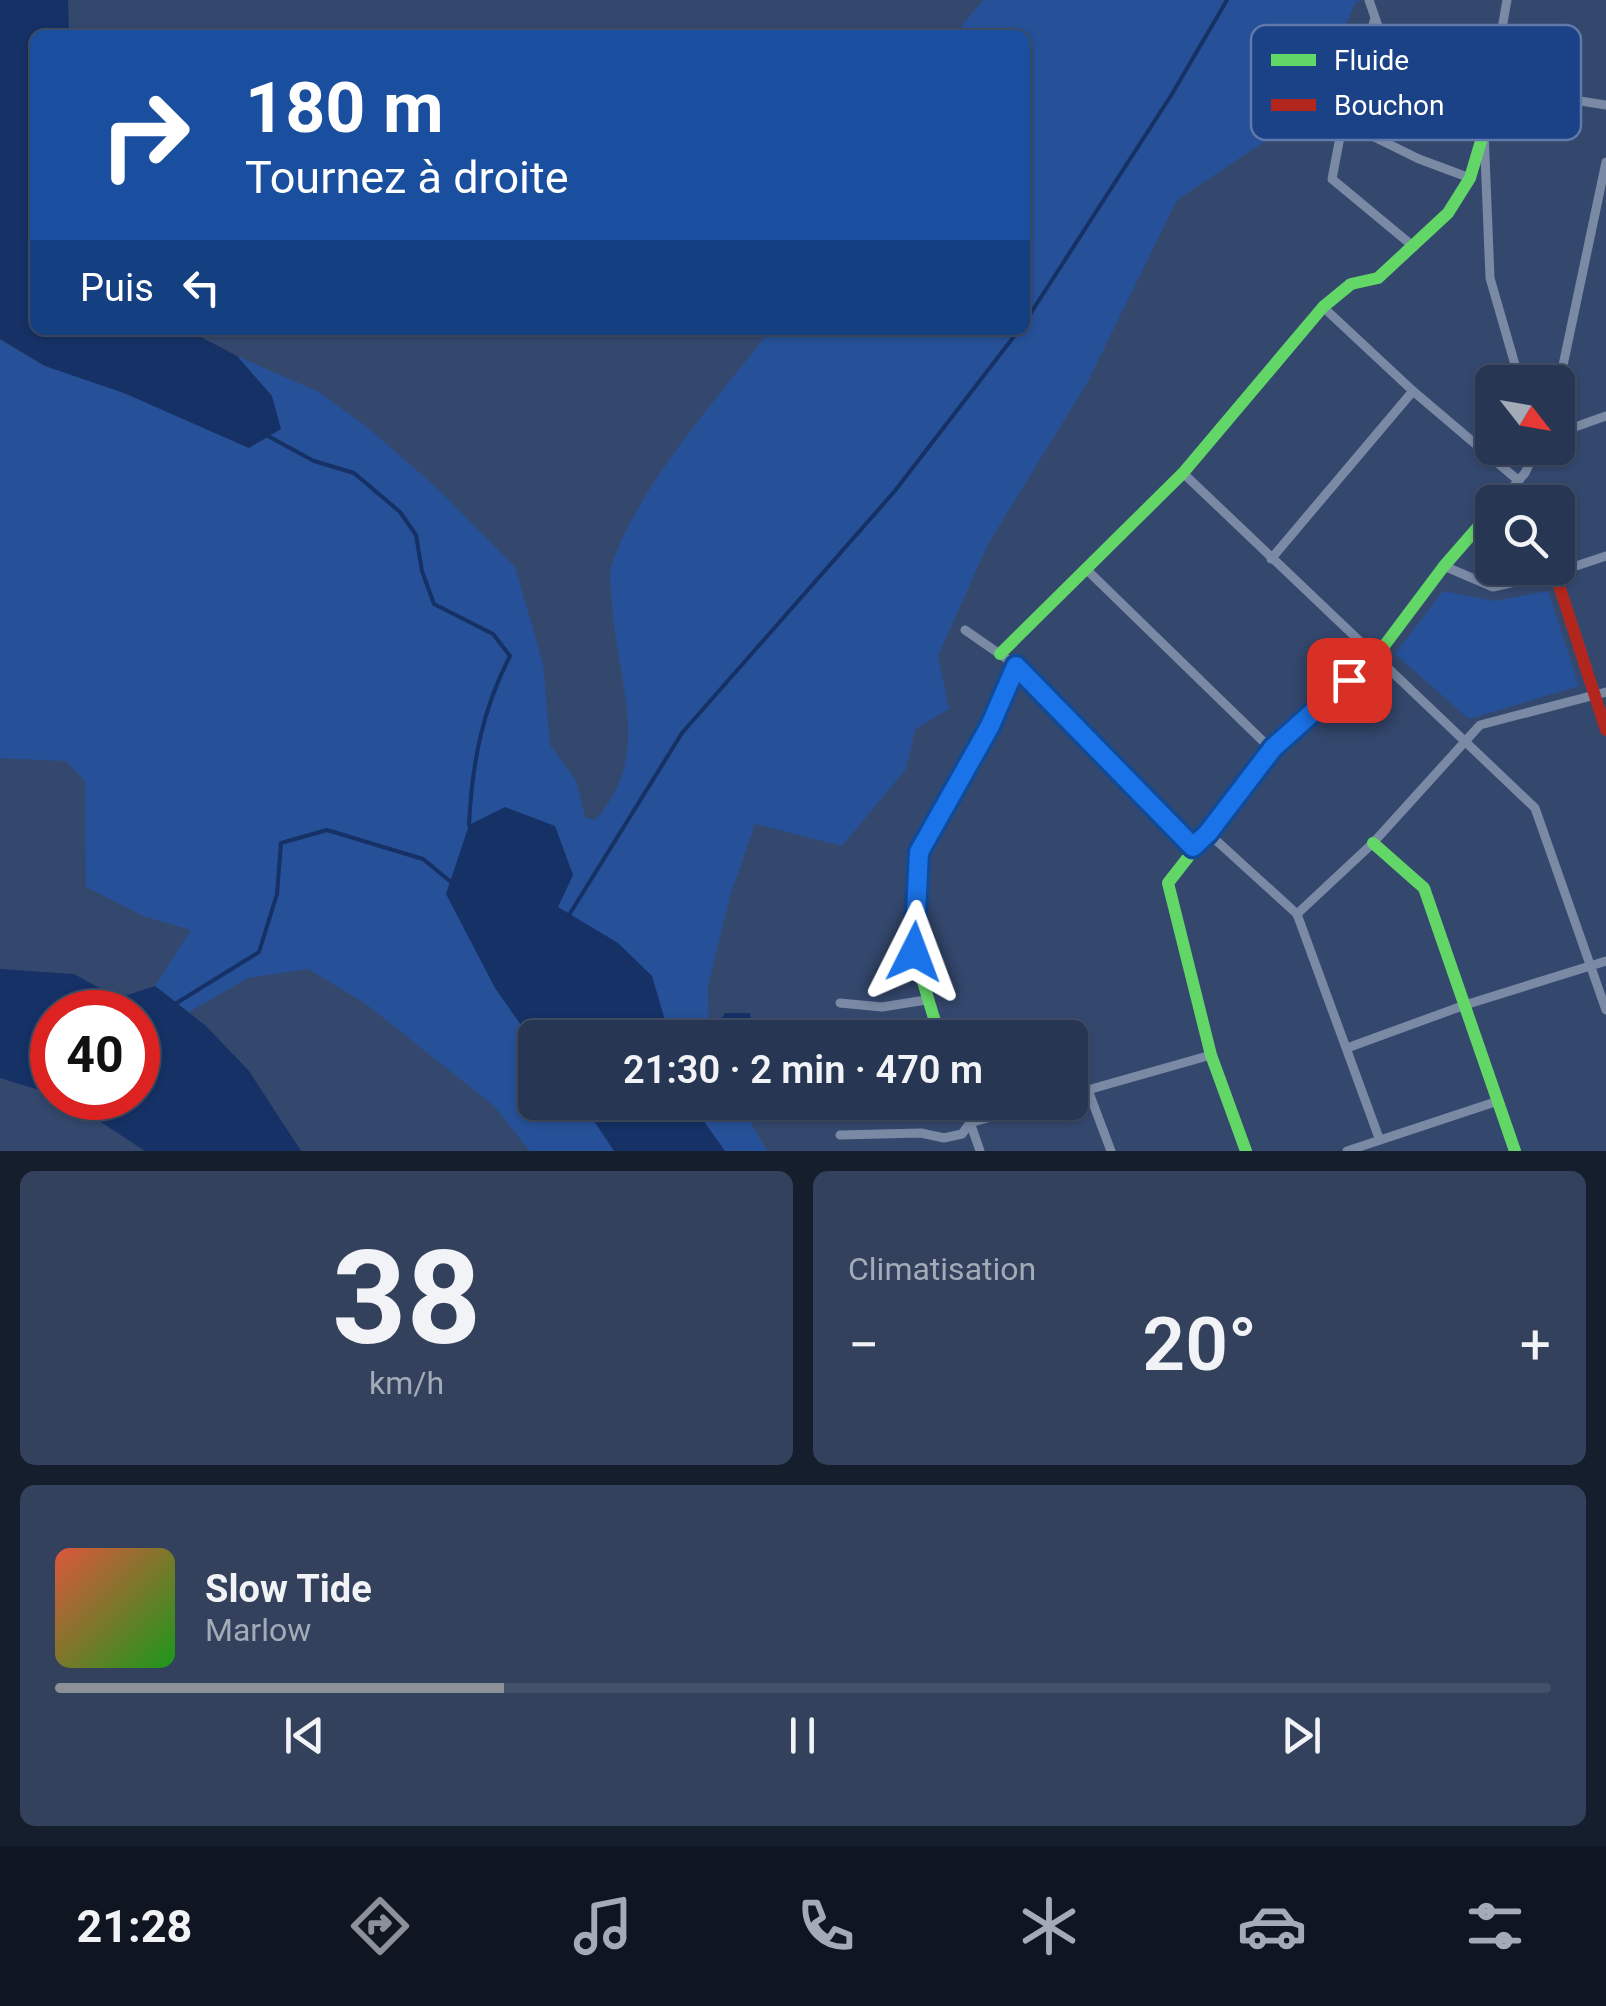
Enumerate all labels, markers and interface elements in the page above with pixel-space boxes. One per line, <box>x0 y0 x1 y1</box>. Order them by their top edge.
legend <box>1251 25 1581 140</box>
text: Fluide <box>1334 44 1409 77</box>
text: 180 m <box>245 67 444 149</box>
icon: right <box>80 70 210 200</box>
text: Bouchon <box>1334 89 1444 122</box>
text: Tournez à droite <box>245 151 569 204</box>
icon: left <box>174 260 229 315</box>
text: Puis <box>80 266 154 310</box>
north arrow <box>1475 365 1575 465</box>
map controls <box>1475 365 1575 585</box>
button: search <box>1475 485 1575 585</box>
pin <box>1307 638 1392 723</box>
icon: arrive <box>1322 653 1377 708</box>
position arrow <box>862 900 966 1004</box>
speed limit sign: 40 <box>30 990 160 1120</box>
text: 21:30 · 2 min · 470 m <box>623 1048 983 1092</box>
text: 38 <box>332 1222 481 1375</box>
text: Climatisation <box>848 1250 1036 1288</box>
text: 20° <box>1142 1300 1257 1388</box>
text: − <box>848 1313 879 1377</box>
text: + <box>1520 1313 1551 1377</box>
text: km/h <box>369 1364 444 1402</box>
text: Slow Tide <box>205 1567 372 1611</box>
text: Marlow <box>205 1611 311 1649</box>
icon: previous <box>277 1708 332 1763</box>
icon: pause <box>775 1708 830 1763</box>
icon: next <box>1274 1708 1329 1763</box>
icon: directions <box>345 1891 415 1961</box>
icon: music <box>568 1891 638 1961</box>
icon: phone <box>791 1891 861 1961</box>
icon: climate <box>1014 1891 1084 1961</box>
icon: car <box>1237 1891 1307 1961</box>
icon: filters <box>1460 1891 1530 1961</box>
text: 21:28 <box>76 1900 192 1953</box>

